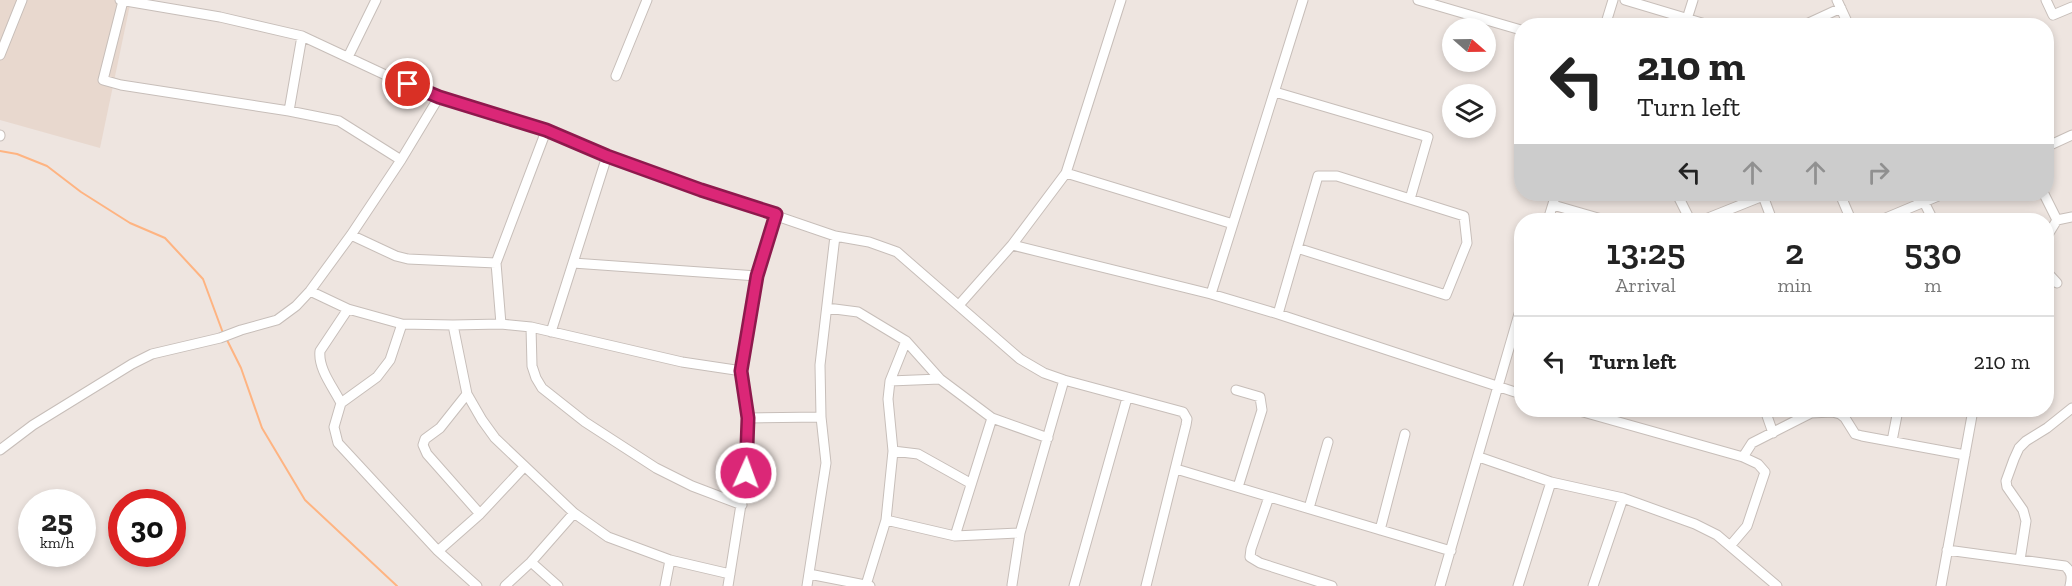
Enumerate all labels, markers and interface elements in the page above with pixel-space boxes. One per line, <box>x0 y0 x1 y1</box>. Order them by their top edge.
north arrow <box>1442 18 1496 72</box>
map controls <box>1442 18 1496 138</box>
text: 210 m <box>1637 40 1745 91</box>
icon: left <box>1538 42 1616 120</box>
pin <box>382 58 433 109</box>
icon: arrive <box>391 67 424 100</box>
button: layers <box>1442 84 1496 138</box>
text: Turn left <box>1637 91 1740 123</box>
icon: left <box>1673 156 1706 189</box>
icon: ahead <box>1736 156 1769 189</box>
icon: ahead <box>1799 156 1832 189</box>
icon: right <box>1862 156 1895 189</box>
text: 13:25 <box>1606 230 1685 273</box>
text: 2 <box>1785 230 1804 273</box>
text: 530 <box>1904 230 1962 273</box>
text: Arrival <box>1616 273 1676 297</box>
text: min <box>1777 273 1812 297</box>
text: m <box>1924 273 1941 297</box>
icon: left <box>1538 345 1571 378</box>
text: Turn left <box>1589 348 1676 375</box>
text: 210 m <box>1974 348 2030 375</box>
position arrow <box>714 441 778 505</box>
speed limit sign: 30 <box>108 489 186 567</box>
text: 25 <box>41 503 73 539</box>
text: km/h <box>40 534 74 552</box>

